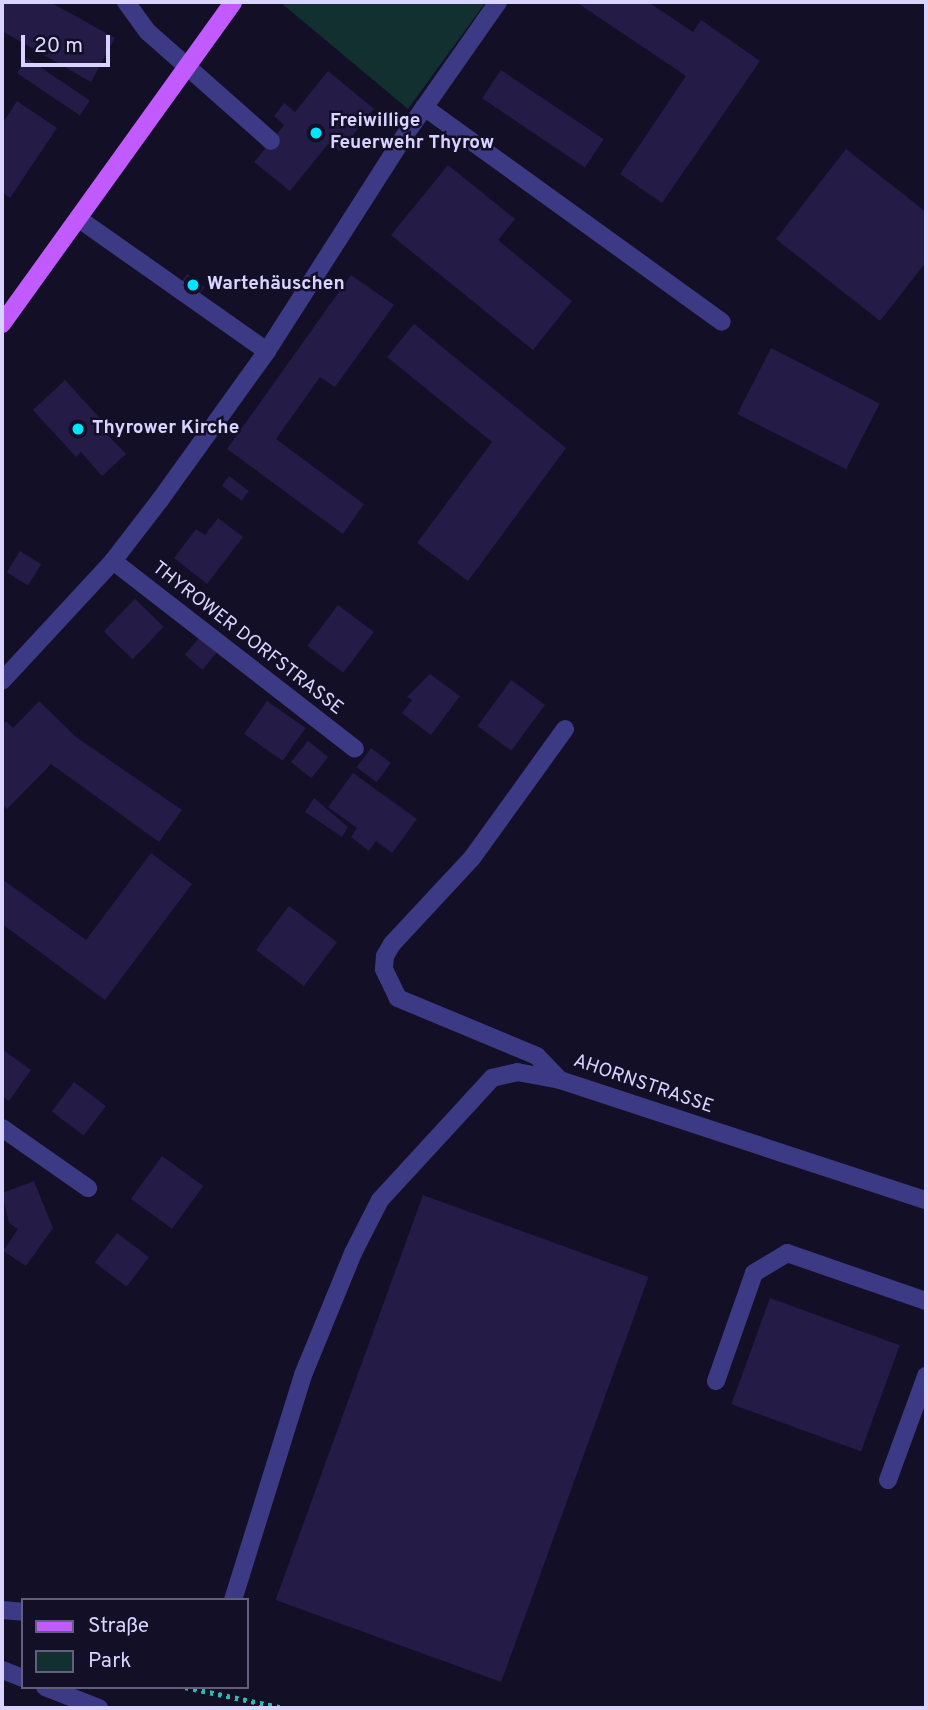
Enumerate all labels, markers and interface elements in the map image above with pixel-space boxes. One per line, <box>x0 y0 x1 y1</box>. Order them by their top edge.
scale bar <box>24 21 114 65</box>
text: 20 m <box>34 33 83 60</box>
place label: Freiwillige Feuerwehr Thyrow <box>330 111 494 155</box>
marker: Freiwillige Feuerwehr Thyrow <box>308 125 324 141</box>
place label: Wartehäuschen <box>207 274 345 296</box>
marker: Wartehäuschen <box>185 277 201 293</box>
place label: Thyrower Kirche <box>92 418 239 440</box>
marker: Thyrower Kirche <box>70 421 86 437</box>
street label: THYROWER DORFSTRASSE <box>147 557 347 721</box>
street label: AHORNSTRASSE <box>570 1050 716 1120</box>
legend <box>21 1598 248 1689</box>
text: Straße <box>88 1613 149 1640</box>
text: Park <box>88 1648 131 1675</box>

